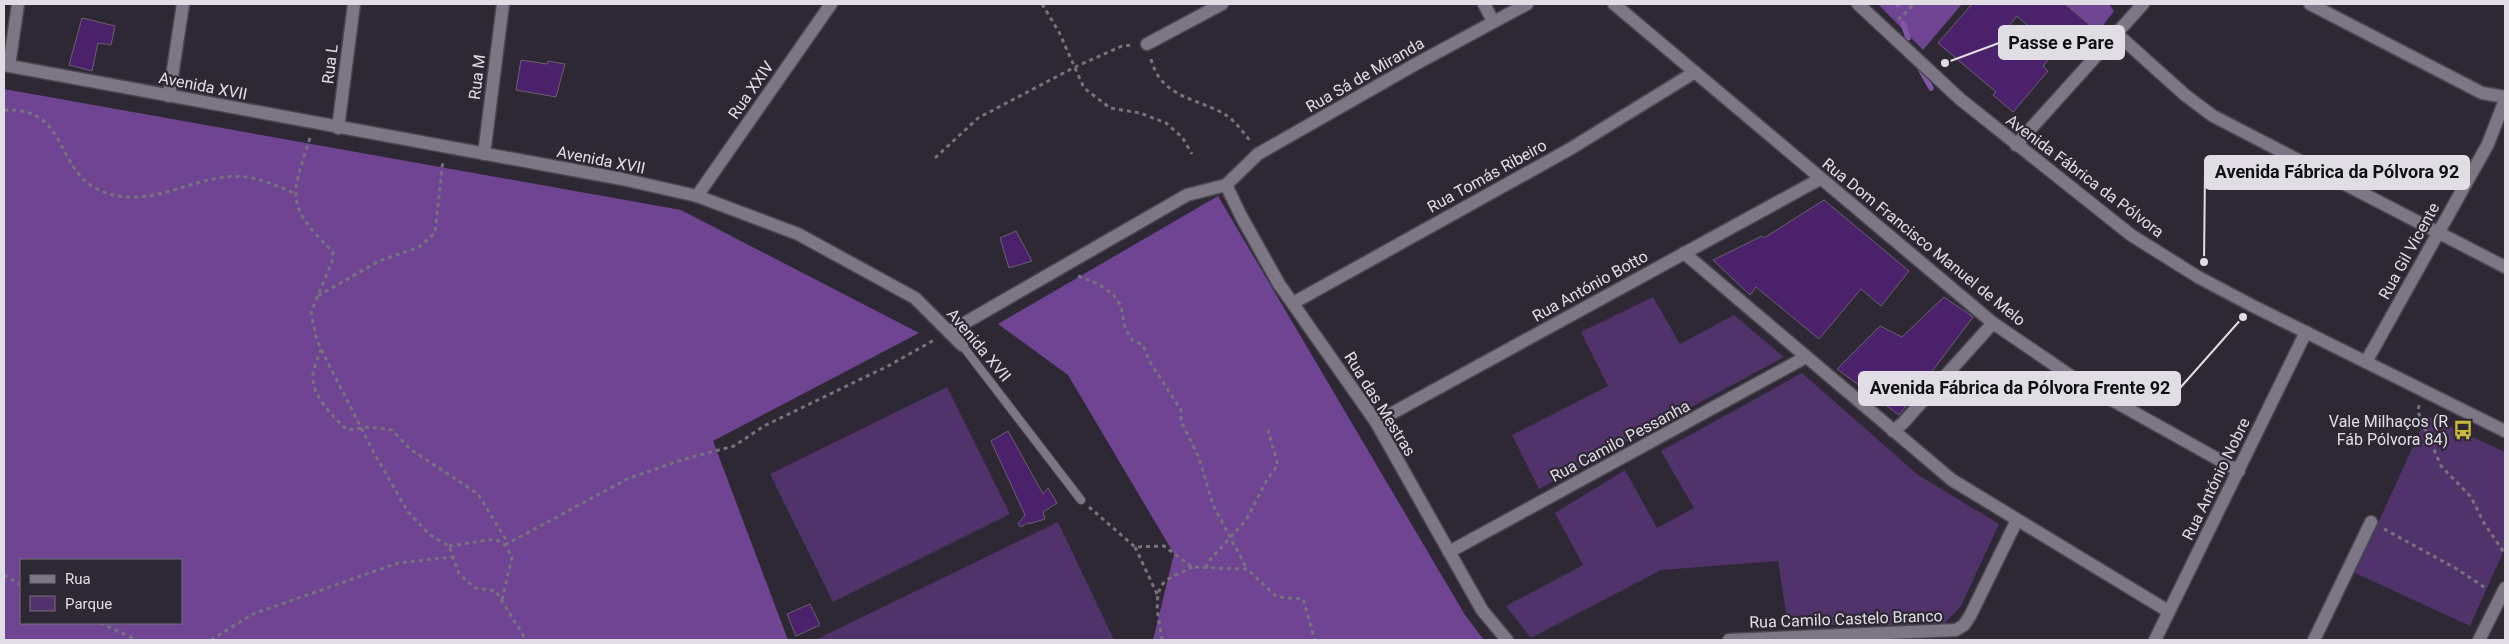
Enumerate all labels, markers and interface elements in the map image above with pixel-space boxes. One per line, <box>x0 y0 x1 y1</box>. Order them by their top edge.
callout: Passe e Pare <box>1999 26 2124 59</box>
text: Passe e Pare <box>2008 32 2114 53</box>
street label: Rua Sá de Miranda <box>1303 33 1427 117</box>
street label: Rua L <box>318 43 342 85</box>
street label: Rua M <box>465 53 489 101</box>
street label: Rua XXIV <box>724 58 778 122</box>
street label: Avenida XVII <box>157 68 249 104</box>
street label: Avenida Fábrica da Pólvora <box>2002 110 2168 242</box>
street label: Rua Tomás Ribeiro <box>1424 135 1550 217</box>
street label: Avenida XVII <box>555 142 647 178</box>
street label: Rua Dom Francisco Manuel de Melo <box>1819 154 2029 330</box>
callout: Avenida Fábrica da Pólvora 92 <box>2205 156 2469 189</box>
text: Avenida Fábrica da Pólvora 92 <box>2215 161 2459 182</box>
street label: Rua Gil Vicente <box>2375 199 2443 303</box>
street label: Rua António Botto <box>1529 246 1651 326</box>
street label: Avenida XVII <box>943 305 1015 385</box>
street label: Rua das Mestras <box>1340 348 1420 460</box>
callout: Avenida Fábrica da Pólvora Frente 92 <box>1859 372 2180 405</box>
text: Avenida Fábrica da Pólvora Frente 92 <box>1870 377 2170 398</box>
street label: Rua Camilo Pessanha <box>1547 396 1693 486</box>
place label: Vale Milhaços (R Fáb Pólvora 84) <box>2329 412 2448 449</box>
street label: Rua António Nobre <box>2178 415 2254 543</box>
bus stop icon: Vale Milhaços (R Fáb Pólvora 84) <box>2452 419 2474 441</box>
legend <box>20 559 182 624</box>
text: Rua <box>65 570 91 588</box>
text: Parque <box>65 595 112 613</box>
street label: Rua Camilo Castelo Branco <box>1749 606 1943 632</box>

